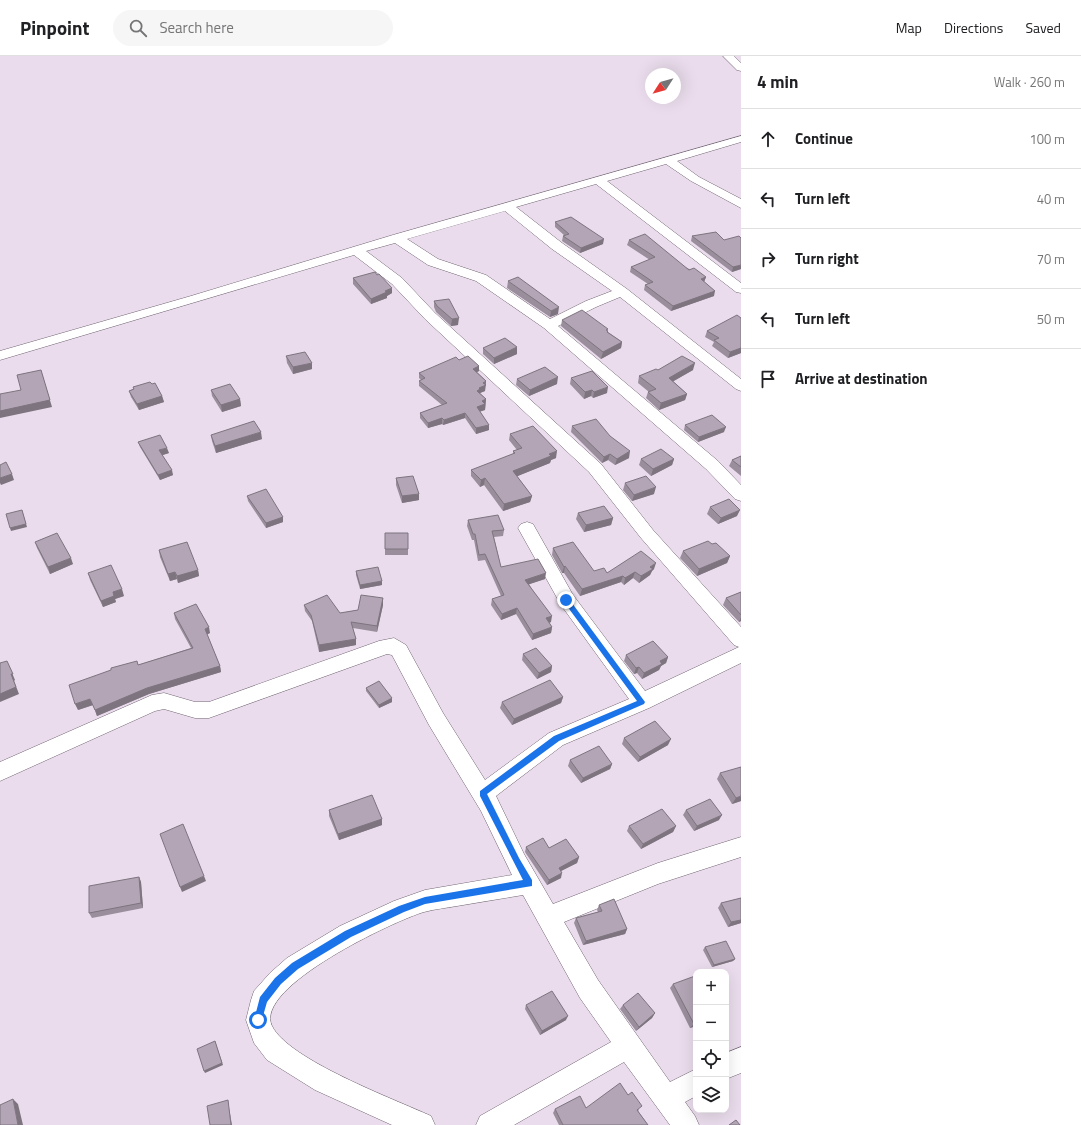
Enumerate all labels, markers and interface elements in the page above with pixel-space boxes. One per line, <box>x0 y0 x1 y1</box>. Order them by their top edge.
search box <box>113 10 393 46</box>
text: Pinpoint <box>20 13 89 42</box>
text: Search here <box>159 16 234 39</box>
icon: search <box>127 17 149 39</box>
text: Map <box>896 17 922 38</box>
text: Directions <box>944 17 1003 38</box>
text: Saved <box>1025 17 1061 38</box>
north arrow <box>645 68 681 104</box>
text: 4 min <box>757 69 798 95</box>
text: Walk · 260 m <box>994 72 1065 92</box>
text: Continue <box>795 127 853 150</box>
icon: ahead <box>757 128 779 150</box>
text: 100 m <box>1029 129 1065 149</box>
text: Turn left <box>795 187 850 210</box>
icon: left <box>757 188 779 210</box>
text: 40 m <box>1037 189 1065 209</box>
text: Turn right <box>795 247 859 270</box>
icon: right <box>757 248 779 270</box>
text: 70 m <box>1037 249 1065 269</box>
text: Turn left <box>795 307 850 330</box>
icon: left <box>757 308 779 330</box>
text: 50 m <box>1037 309 1065 329</box>
text: Arrive at destination <box>795 367 928 390</box>
icon: arrive <box>757 368 779 390</box>
route end <box>557 591 575 609</box>
map controls <box>693 969 729 1113</box>
button: + <box>693 969 729 1005</box>
button: − <box>693 1005 729 1041</box>
route start <box>249 1011 267 1029</box>
button: locate <box>693 1041 729 1077</box>
button: layers <box>693 1077 729 1113</box>

